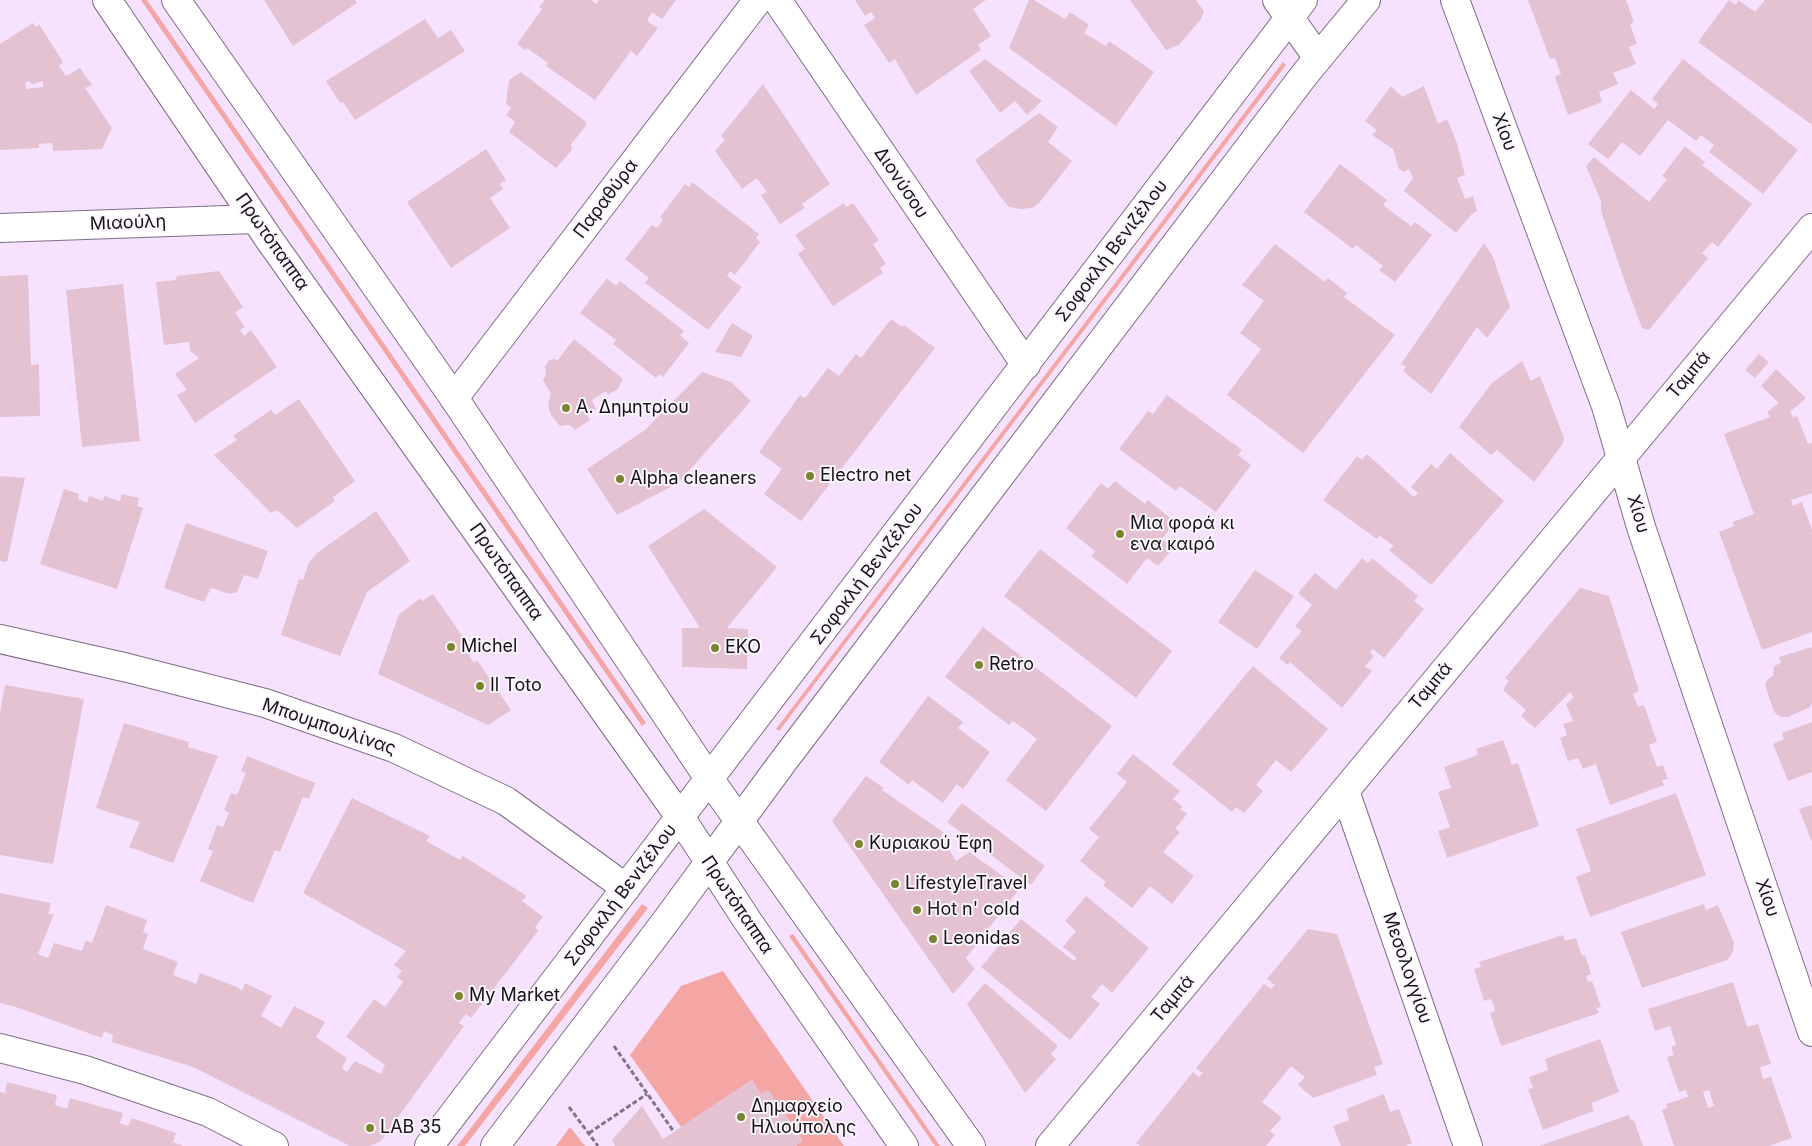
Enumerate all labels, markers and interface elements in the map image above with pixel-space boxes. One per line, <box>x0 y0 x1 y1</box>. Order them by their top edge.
street label: Χίου <box>1487 110 1521 154</box>
street label: Διονύσου <box>869 143 933 223</box>
street label: Παραθύρα <box>569 155 643 243</box>
street label: Σοφοκλή Βενιζέλου <box>1051 176 1173 326</box>
street label: Πρωτόπαππα <box>231 189 313 295</box>
street label: Μιαούλη <box>89 211 167 235</box>
street label: Ταμπά <box>1663 347 1715 403</box>
place label: Α. Δημητρίου <box>576 397 689 419</box>
marker: Α. Δημητρίου <box>560 402 572 414</box>
place label: Electro net <box>820 465 911 487</box>
place label: Alpha cleaners <box>630 468 756 490</box>
marker: Electro net <box>804 470 816 482</box>
marker: Alpha cleaners <box>614 473 626 485</box>
street label: Χίου <box>1622 492 1654 536</box>
street label: Σοφοκλή Βενιζέλου <box>806 499 928 649</box>
place label: Μια φορά κι ενα καιρό <box>1130 513 1234 556</box>
street label: Πρωτόπαππα <box>465 519 547 625</box>
marker: Μια φορά κι ενα καιρό <box>1114 528 1126 540</box>
place label: Michel <box>461 636 517 658</box>
place label: ΕΚΟ <box>725 637 761 659</box>
marker: Michel <box>445 641 457 653</box>
marker: ΕΚΟ <box>709 642 721 654</box>
place label: Retro <box>989 654 1034 676</box>
street label: Ταμπά <box>1405 658 1457 714</box>
marker: Retro <box>973 659 985 671</box>
place label: Il Toto <box>490 675 542 697</box>
marker: Il Toto <box>474 680 486 692</box>
street label: Μπουμπουλίνας <box>259 694 399 760</box>
street label: Σοφοκλή Βενιζέλου <box>560 820 682 970</box>
place label: Κυριακού Έφη <box>869 833 993 855</box>
marker: Κυριακού Έφη <box>853 838 865 850</box>
street label: Πρωτόπαππα <box>696 852 778 958</box>
place label: LifestyleTravel <box>905 873 1027 895</box>
street label: Χίου <box>1750 876 1784 920</box>
marker: LifestyleTravel <box>889 878 901 890</box>
place label: Hot n' cold <box>927 899 1020 921</box>
marker: Hot n' cold <box>911 904 923 916</box>
street label: Μεσολογγίου <box>1378 909 1436 1027</box>
place label: Leonidas <box>943 928 1020 950</box>
marker: Leonidas <box>927 933 939 945</box>
street label: Ταμπά <box>1147 971 1199 1027</box>
place label: My Market <box>469 985 560 1007</box>
marker: My Market <box>453 990 465 1002</box>
place label: Δημαρχείο Ηλιούπολης <box>751 1096 856 1138</box>
marker: Δημαρχείο Ηλιούπολης <box>735 1111 747 1123</box>
place label: LAB 35 <box>380 1117 441 1139</box>
marker: LAB 35 <box>364 1122 376 1134</box>

